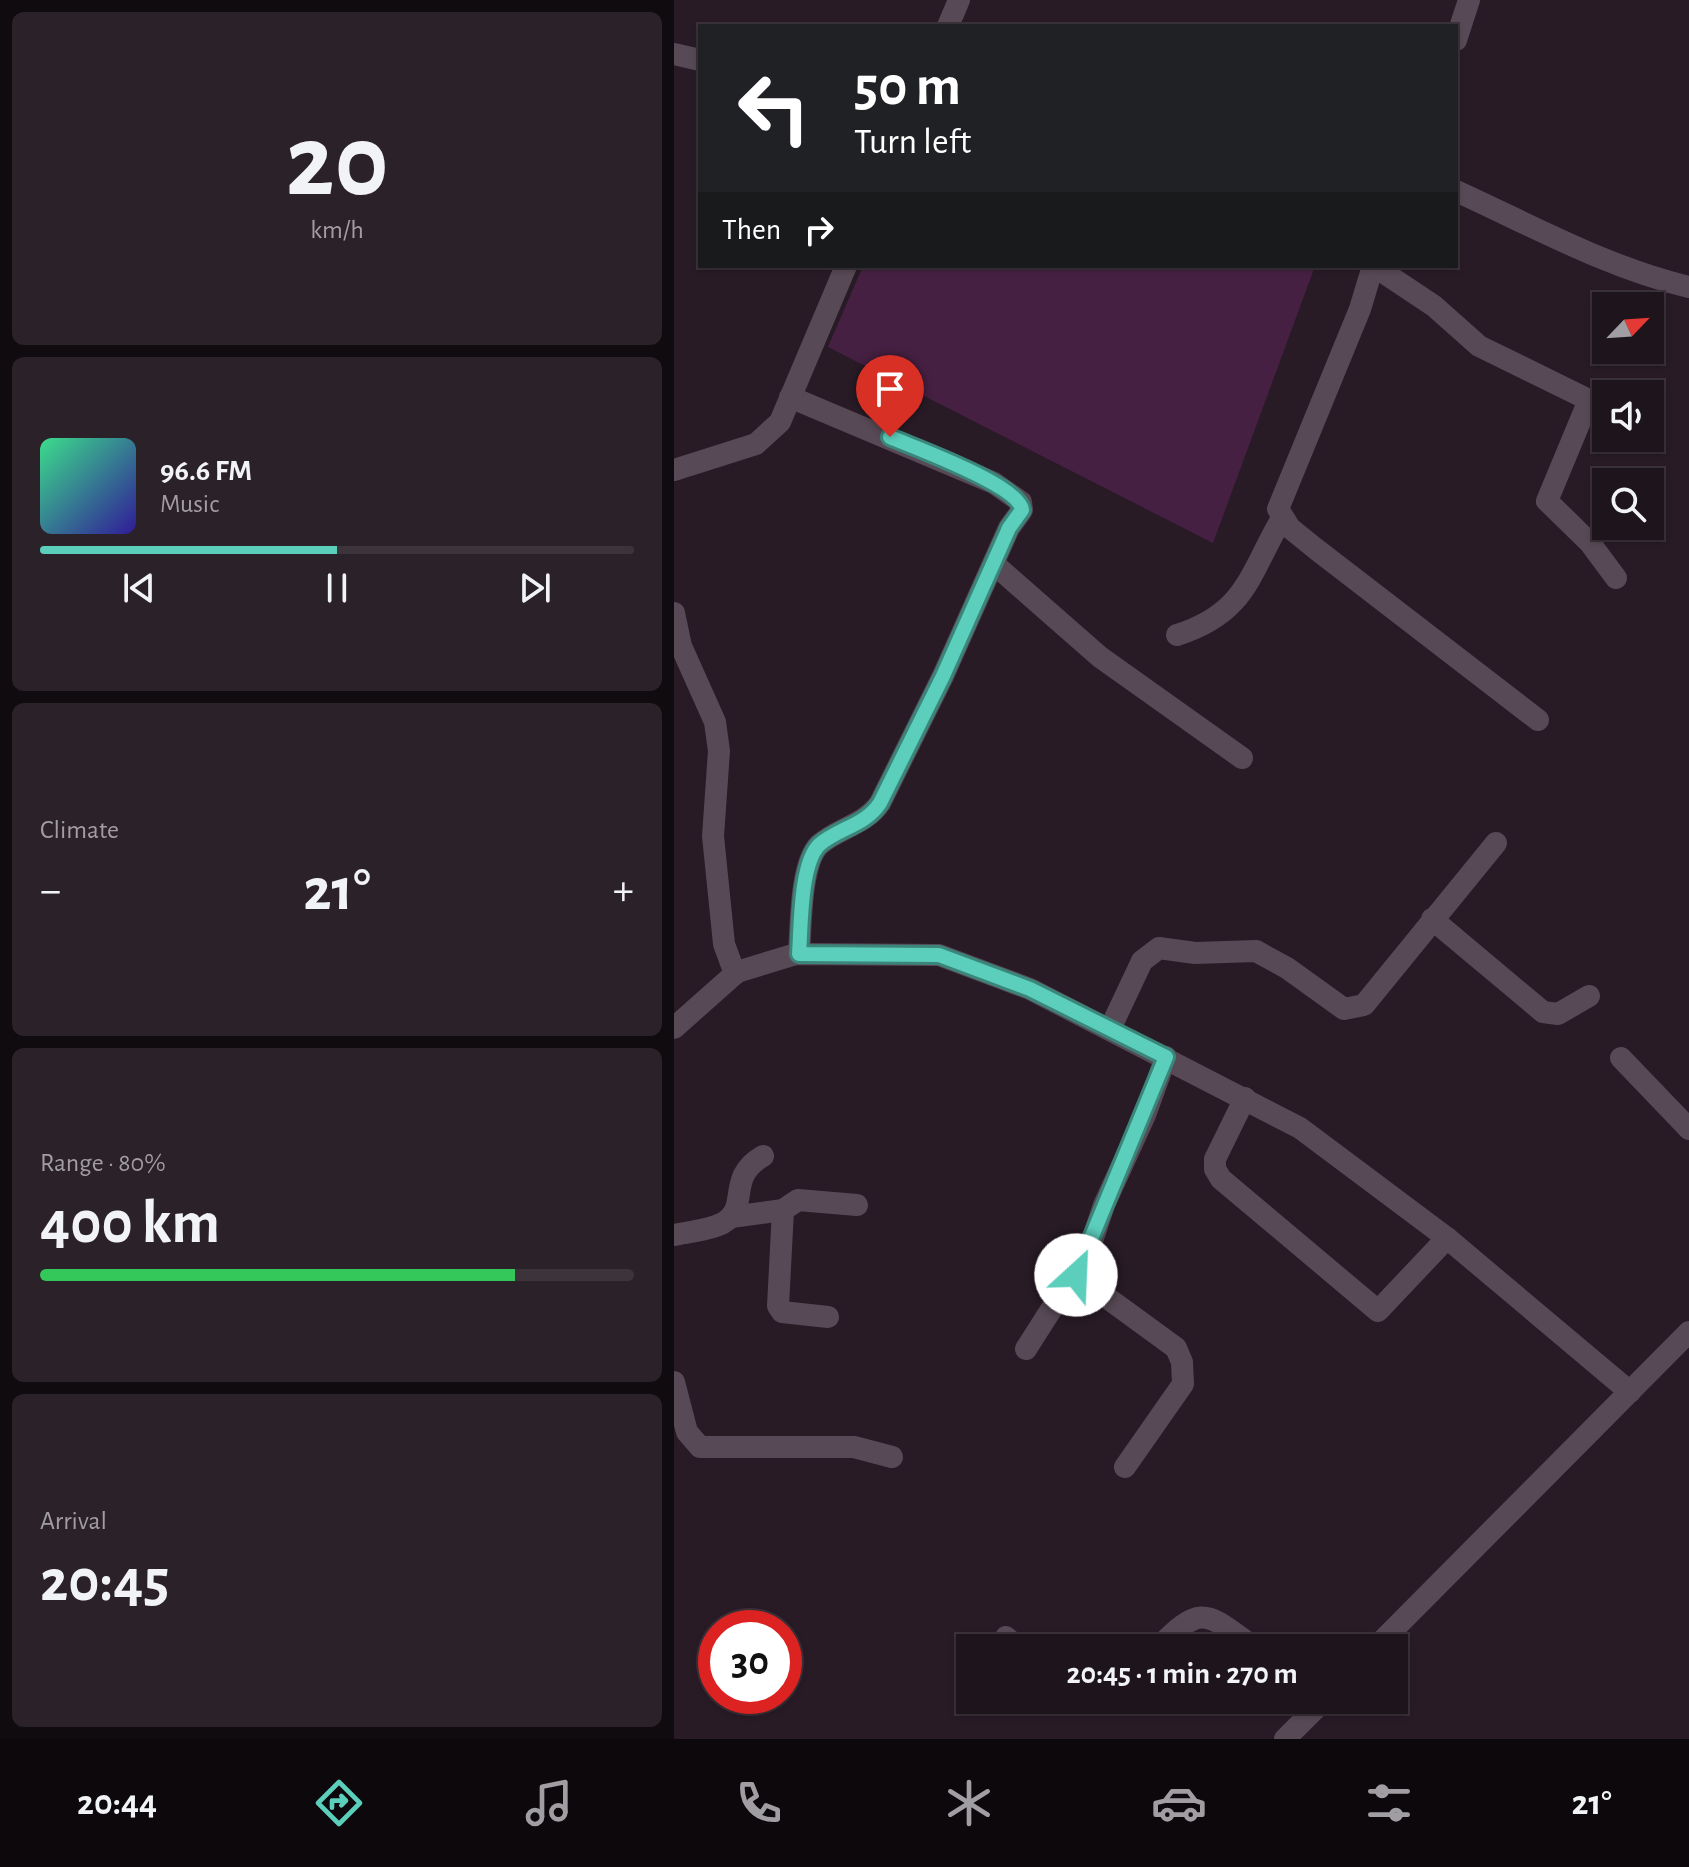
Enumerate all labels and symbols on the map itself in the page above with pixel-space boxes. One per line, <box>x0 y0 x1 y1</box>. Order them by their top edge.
north arrow <box>1592 292 1664 364</box>
pin <box>856 355 924 437</box>
position arrow <box>1034 1233 1118 1317</box>
speed limit sign: 30 <box>698 1610 802 1714</box>

